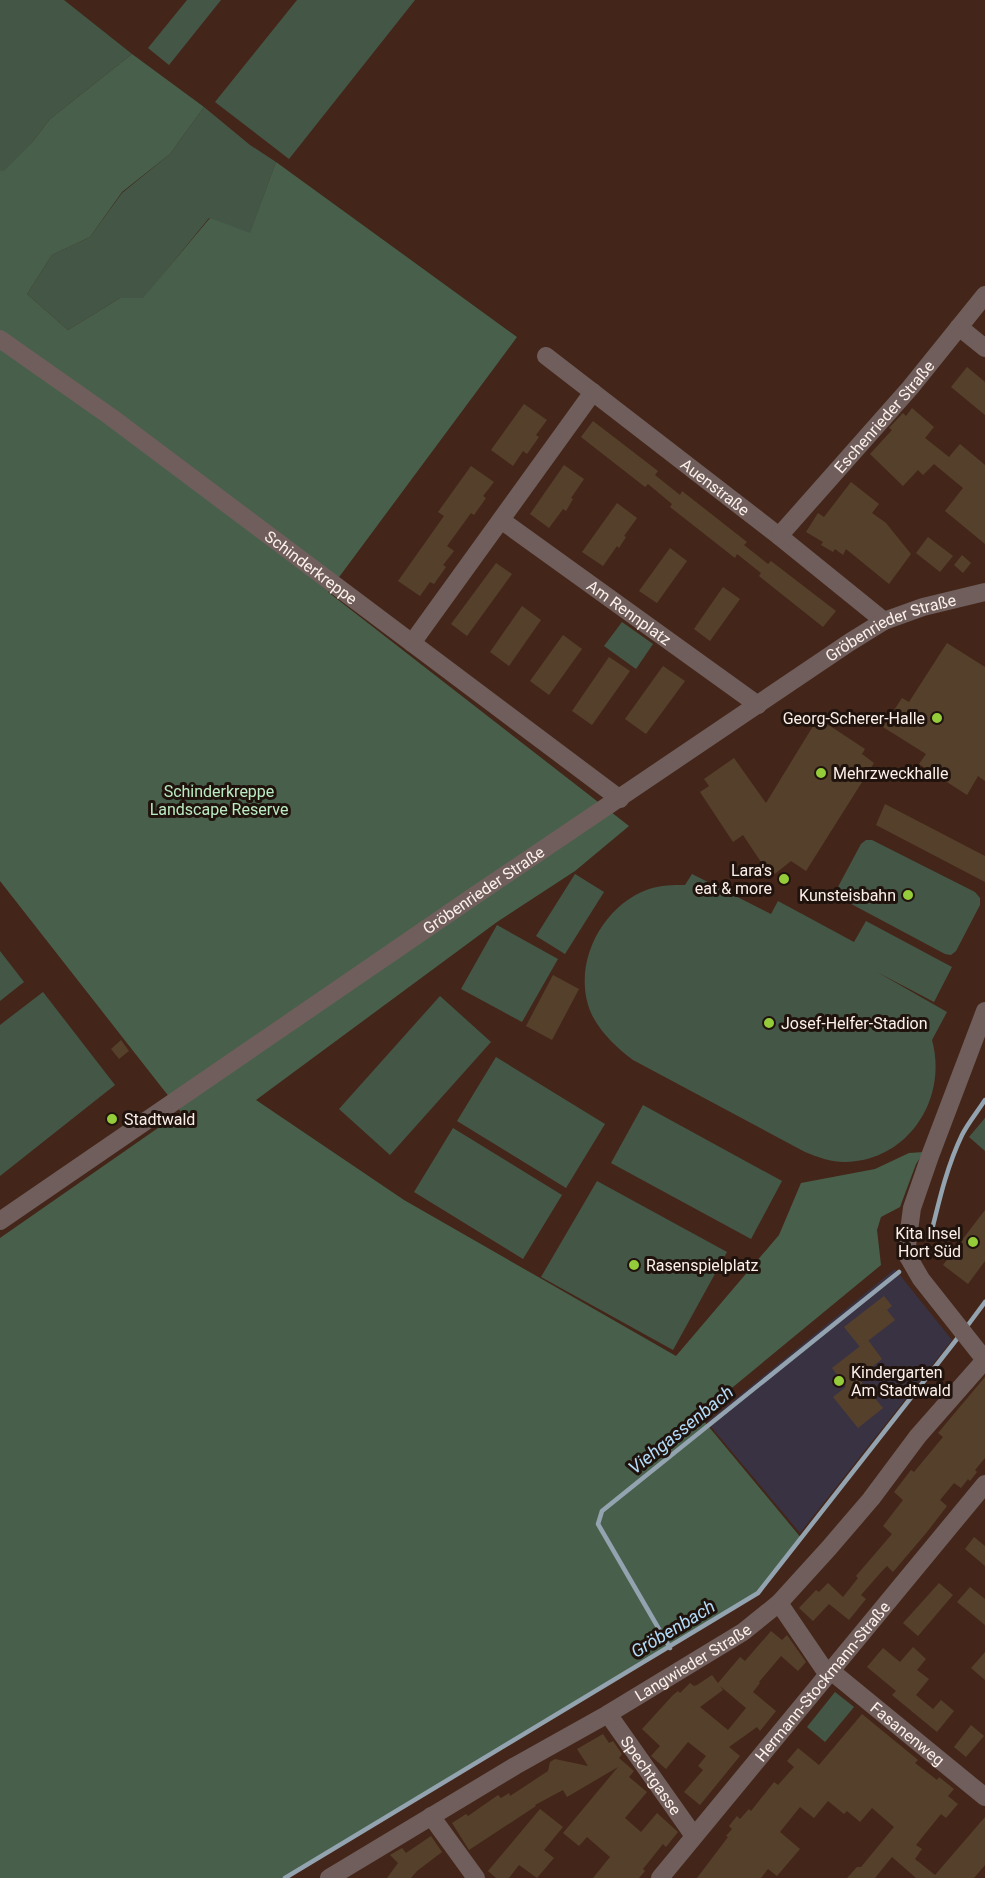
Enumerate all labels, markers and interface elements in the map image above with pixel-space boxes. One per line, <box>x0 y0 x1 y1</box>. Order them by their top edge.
street label: Eschenrieder Straße <box>830 357 938 477</box>
street label: Auenstraße <box>677 455 753 520</box>
street label: Schinderkreppe <box>261 527 361 608</box>
street label: Am Rennplatz <box>583 576 675 649</box>
street label: Gröbenrieder Straße <box>822 590 958 666</box>
place label: Georg-Scherer-Halle <box>783 709 925 728</box>
marker: Georg-Scherer-Halle <box>930 711 944 725</box>
place label: Mehrzweckhalle <box>833 764 948 783</box>
marker: Mehrzweckhalle <box>814 766 828 780</box>
park label: Schinderkreppe Landscape Reserve <box>150 782 288 819</box>
street label: Gröbenrieder Straße <box>419 842 548 938</box>
place label: Lara's eat & more <box>695 861 772 898</box>
marker: Lara's eat & more <box>777 872 791 886</box>
place label: Kunsteisbahn <box>799 886 896 905</box>
marker: Kunsteisbahn <box>901 888 915 902</box>
place label: Josef-Helfer-Stadion <box>781 1014 927 1033</box>
marker: Josef-Helfer-Stadion <box>762 1016 776 1030</box>
place label: Stadtwald <box>124 1110 195 1129</box>
marker: Stadtwald <box>105 1112 119 1126</box>
place label: Kita Insel Hort Süd <box>895 1224 961 1261</box>
marker: Kita Insel Hort Süd <box>966 1235 980 1249</box>
place label: Rasenspielplatz <box>646 1256 758 1275</box>
marker: Rasenspielplatz <box>627 1258 641 1272</box>
place label: Kindergarten Am Stadtwald <box>851 1363 951 1400</box>
marker: Kindergarten Am Stadtwald <box>832 1374 846 1388</box>
water label: Viehgassenbach <box>624 1381 737 1478</box>
water label: Gröbenbach <box>627 1595 719 1662</box>
street label: Hermann-Stockmann-Straße <box>751 1598 894 1765</box>
street label: Langwieder Straße <box>631 1620 755 1706</box>
street label: Fasanenweg <box>866 1698 948 1770</box>
street label: Spechtgasse <box>617 1732 685 1819</box>

